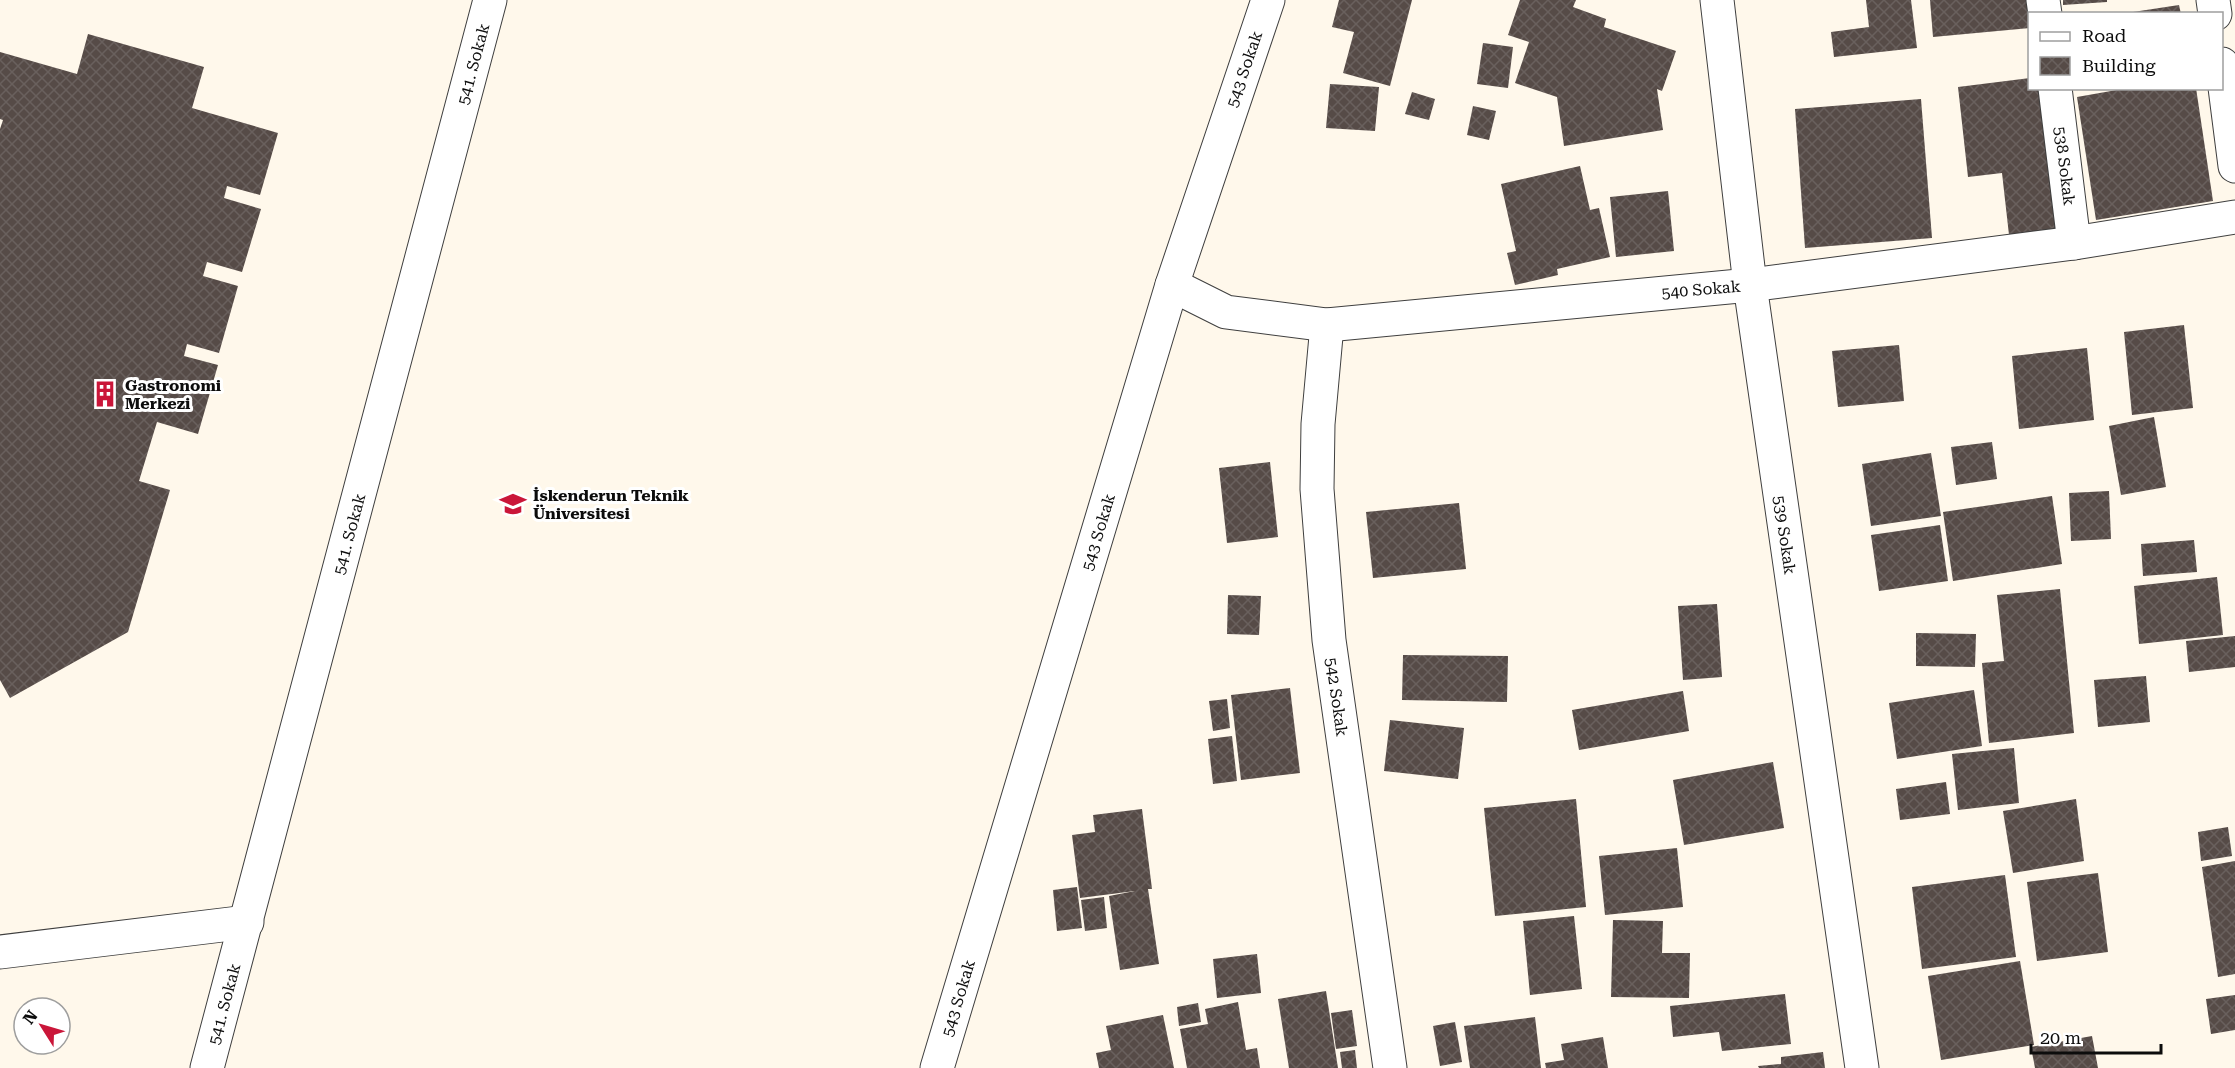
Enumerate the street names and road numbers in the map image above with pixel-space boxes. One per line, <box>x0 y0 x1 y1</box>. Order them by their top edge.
street label: 541. Sokak <box>454 21 493 107</box>
street label: 543 Sokak <box>1223 29 1266 110</box>
street label: 538 Sokak <box>2050 126 2079 207</box>
street label: 540 Sokak <box>1661 277 1741 302</box>
street label: 541. Sokak <box>330 491 369 577</box>
street label: 543 Sokak <box>1078 491 1119 573</box>
street label: 539 Sokak <box>1770 494 1799 576</box>
street label: 542 Sokak <box>1322 656 1351 738</box>
street label: 543 Sokak <box>938 957 979 1039</box>
street label: 541. Sokak <box>205 961 244 1047</box>

